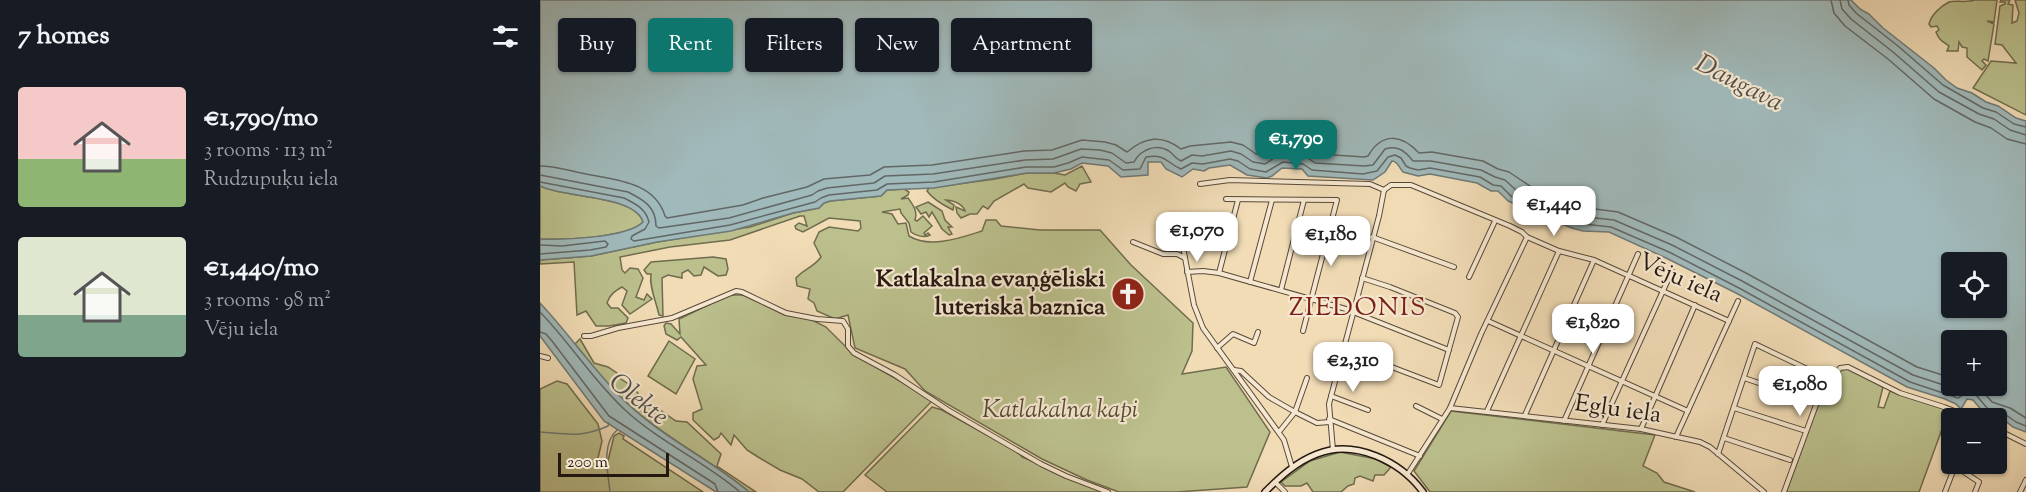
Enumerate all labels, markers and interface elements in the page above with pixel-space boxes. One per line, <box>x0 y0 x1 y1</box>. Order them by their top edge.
text: 7 homes <box>18 18 109 55</box>
chip: Buy <box>558 18 636 72</box>
chip: Rent <box>648 18 733 72</box>
chip: Filters <box>745 18 843 72</box>
chip: New <box>855 18 939 72</box>
chip: Apartment <box>951 18 1092 72</box>
icon: filters <box>489 20 522 53</box>
water label: Daugava <box>1689 46 1789 122</box>
text: €1,790/mo <box>204 100 318 137</box>
icon: home <box>66 111 138 183</box>
pin: €1,790 <box>1247 120 1345 171</box>
text: €1,790 <box>1269 125 1323 154</box>
text: 3 rooms · 113 m² <box>204 137 333 166</box>
text: Rudzupuķu iela <box>204 166 338 195</box>
pin: €1,440 <box>1505 186 1603 237</box>
text: €1,440 <box>1527 191 1581 220</box>
pin: €1,070 <box>1148 212 1246 263</box>
pin: €1,180 <box>1282 216 1380 267</box>
text: €1,070 <box>1170 217 1224 246</box>
text: €1,180 <box>1305 221 1357 250</box>
street label: Vēju iela <box>1632 245 1728 313</box>
text: €1,440/mo <box>204 250 319 287</box>
map controls <box>1941 252 2007 474</box>
button: locate <box>1941 252 2007 318</box>
icon: home <box>66 261 138 333</box>
place label: Katlakalna evaņģēliski luteriskā baznīca <box>876 263 1106 325</box>
church icon: Katlakalna evaņģēliski luteriskā baznīca <box>1110 276 1146 312</box>
text: 3 rooms · 98 m² <box>204 287 331 316</box>
district label: ZIEDONIS <box>1289 290 1427 327</box>
pin: €1,820 <box>1544 304 1642 355</box>
text: €1,820 <box>1566 309 1620 338</box>
text: Vēju iela <box>204 316 278 345</box>
button: + <box>1941 330 2007 396</box>
pin: €2,310 <box>1304 342 1402 393</box>
text: €2,310 <box>1327 347 1379 376</box>
water label: Olekte <box>600 365 676 435</box>
pin: €1,080 <box>1751 366 1849 417</box>
text: €1,080 <box>1773 371 1827 400</box>
street label: Egļu iela <box>1572 387 1664 433</box>
park label: Katlakalna kapi <box>982 394 1138 428</box>
button: − <box>1941 408 2007 474</box>
scale bar <box>558 450 669 478</box>
text: 200 m <box>567 452 608 475</box>

